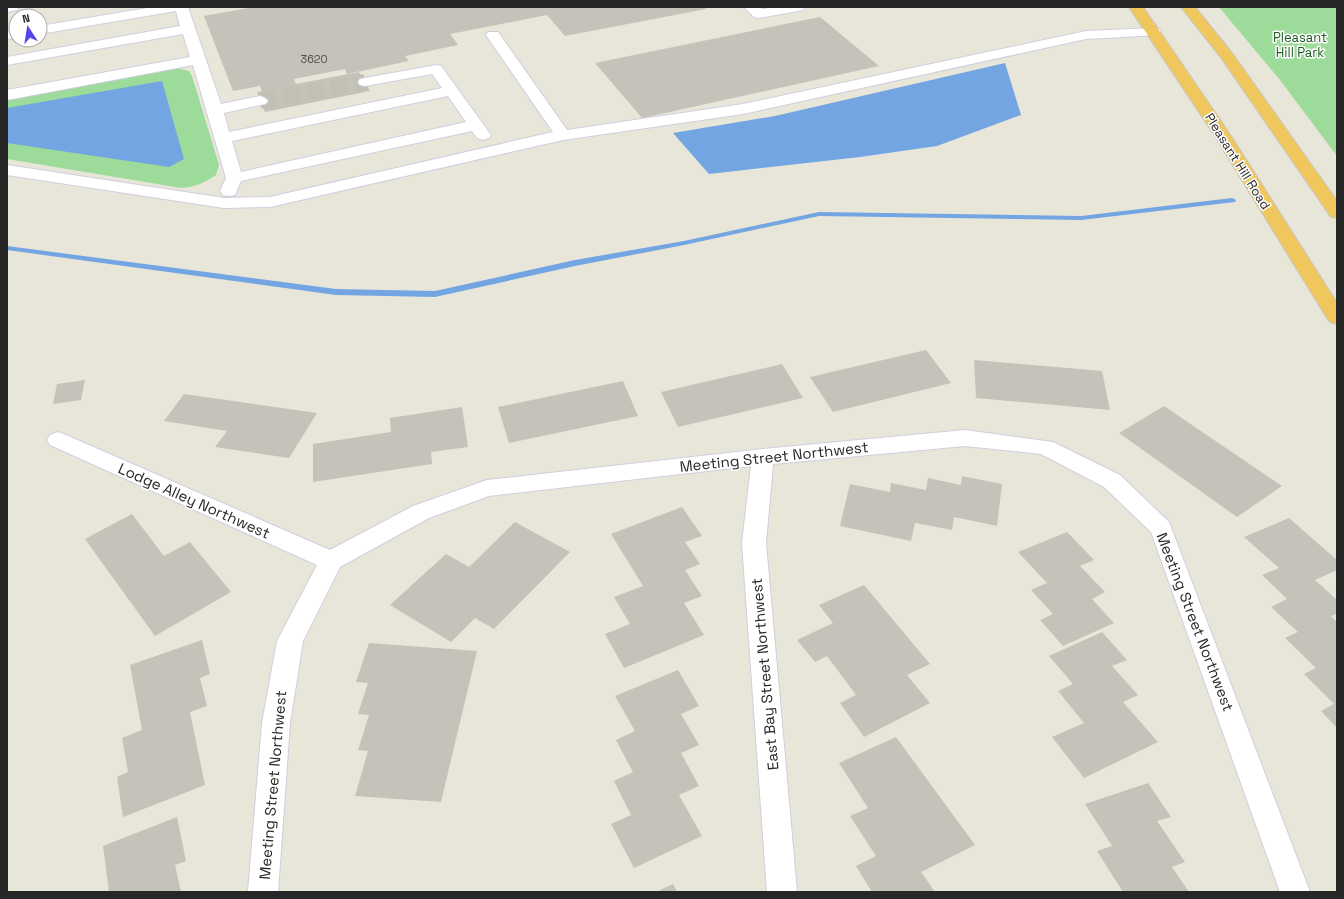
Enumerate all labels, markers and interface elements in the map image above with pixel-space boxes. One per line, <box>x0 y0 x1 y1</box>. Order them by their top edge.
north arrow <box>8 8 48 48</box>
text: N <box>21 11 31 26</box>
park label: Pleasant Hill Park <box>1273 29 1327 61</box>
house number: 3620 <box>300 52 328 66</box>
street label: Pleasant Hill Road <box>1201 110 1274 213</box>
street label: Meeting Street Northwest <box>679 437 869 476</box>
street label: Lodge Alley Northwest <box>115 458 273 543</box>
street label: Meeting Street Northwest <box>1153 530 1238 714</box>
street label: East Bay Street Northwest <box>747 577 782 771</box>
street label: Meeting Street Northwest <box>255 690 290 880</box>

